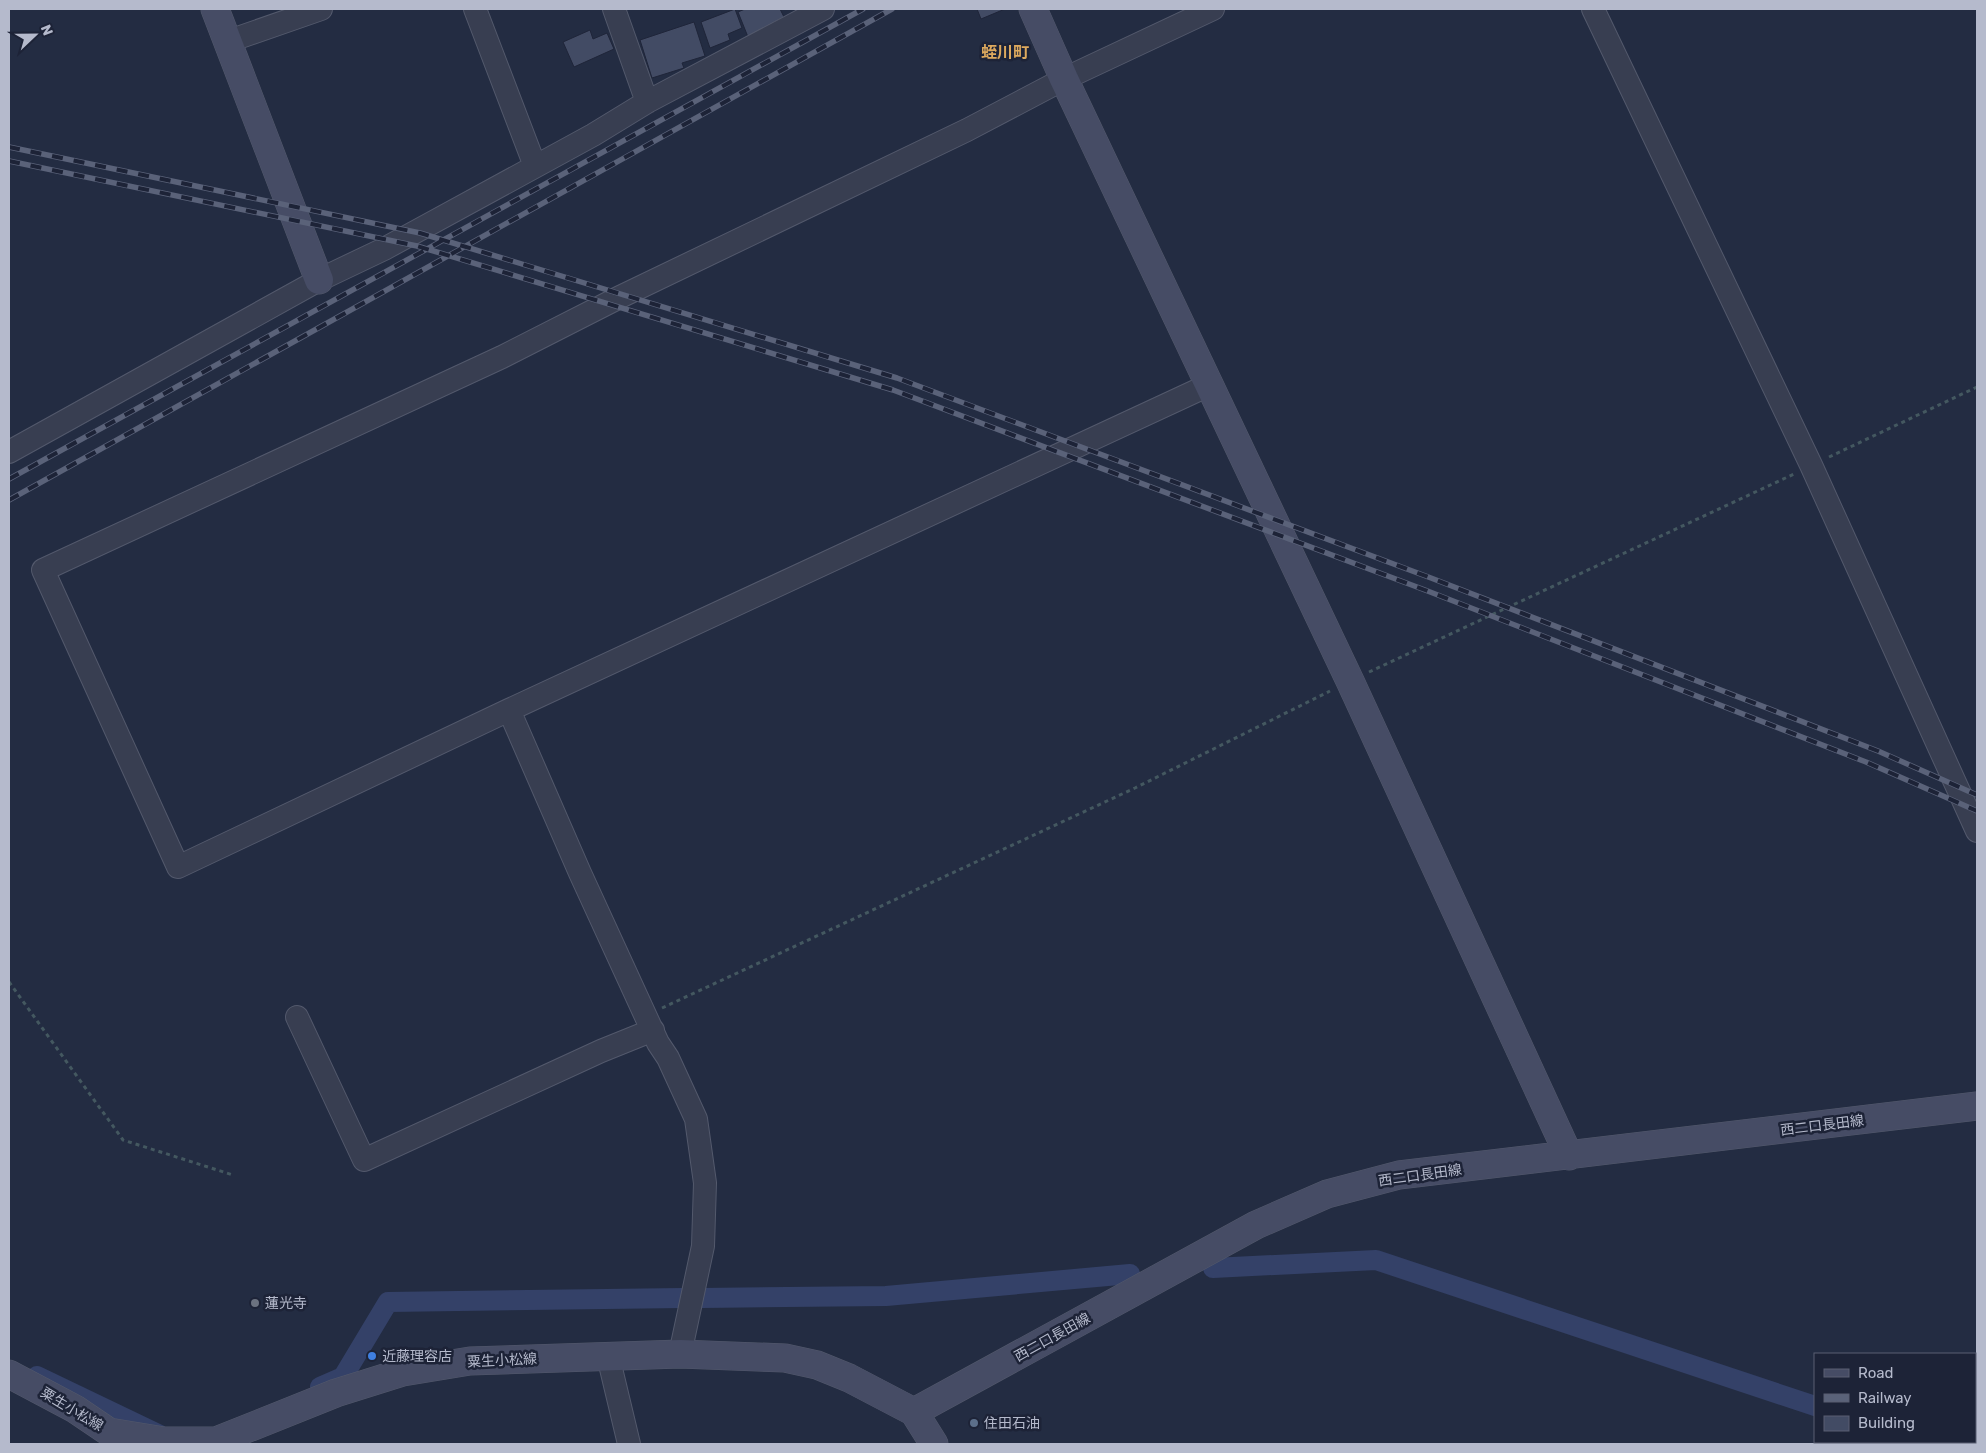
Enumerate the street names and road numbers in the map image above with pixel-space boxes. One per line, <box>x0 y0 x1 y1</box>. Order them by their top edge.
street label: 西二口長田線 <box>1779 1112 1865 1139</box>
street label: 西二口長田線 <box>1377 1161 1463 1190</box>
street label: 西二口長田線 <box>1011 1310 1093 1365</box>
street label: 粟生小松線 <box>467 1350 537 1371</box>
street label: 粟生小松線 <box>37 1384 106 1435</box>

